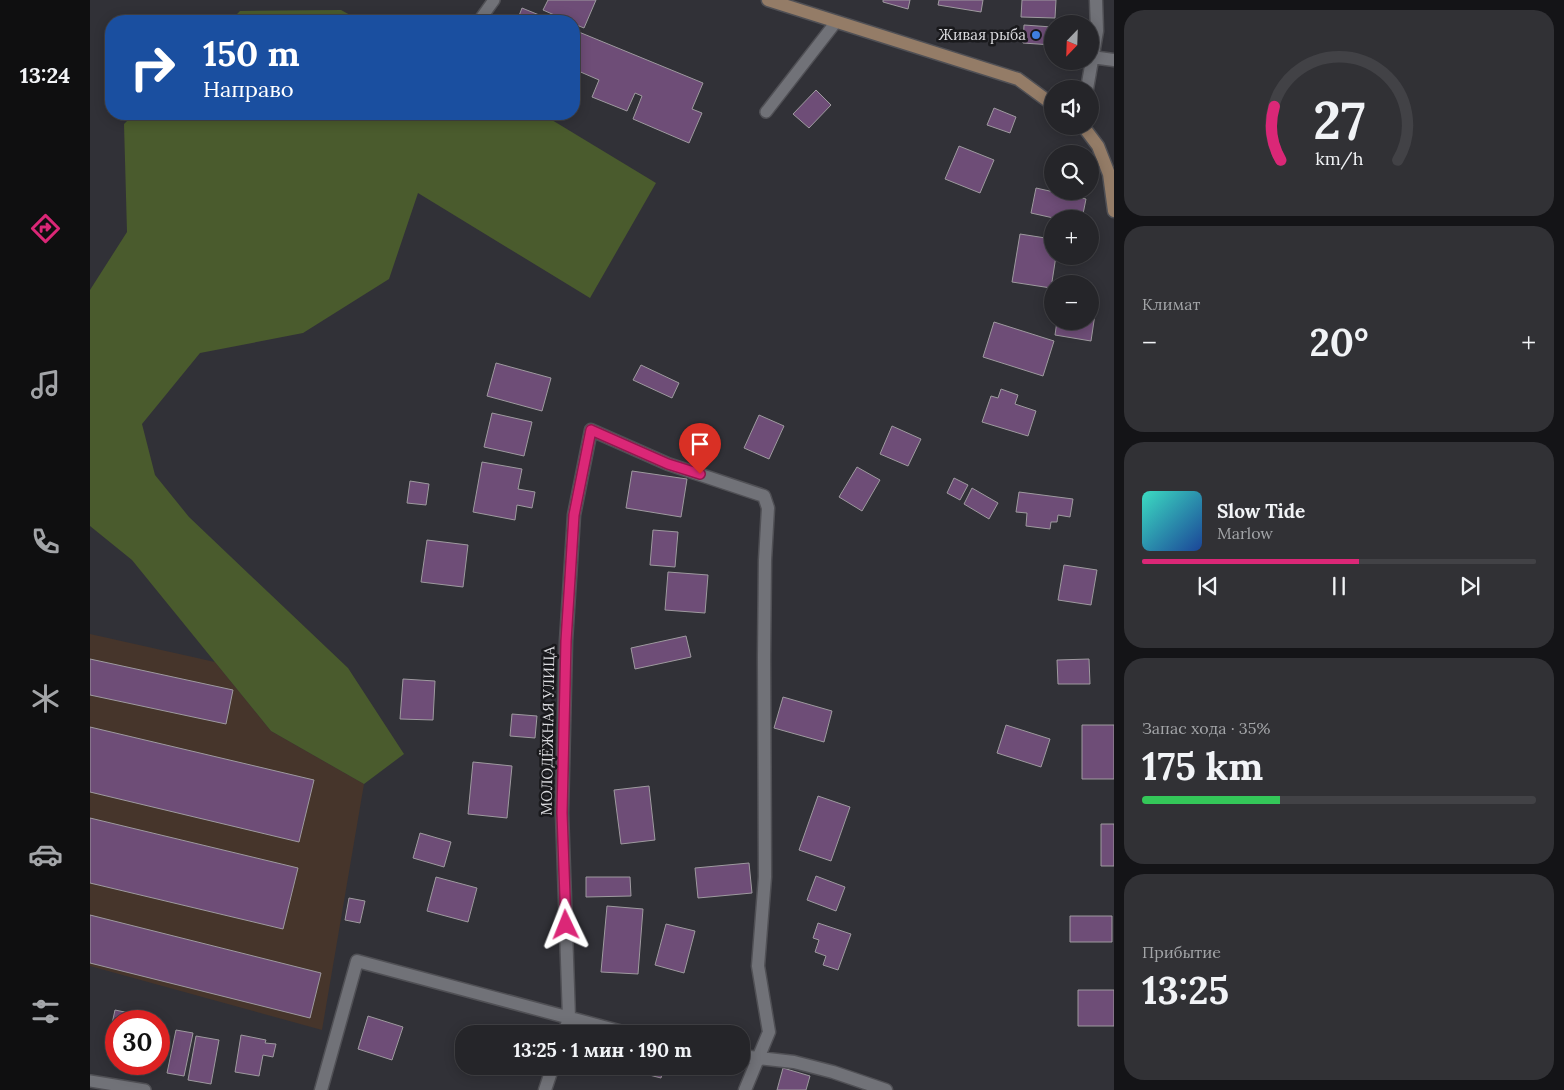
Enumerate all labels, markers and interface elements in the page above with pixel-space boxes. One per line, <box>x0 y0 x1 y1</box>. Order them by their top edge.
north arrow <box>1044 15 1099 70</box>
map controls <box>1044 15 1099 330</box>
place label: Живая рыба <box>939 25 1026 44</box>
marker: Живая рыба <box>1030 29 1042 41</box>
text: 150 m <box>203 31 300 76</box>
icon: right <box>120 35 185 100</box>
text: 13:24 <box>20 61 70 89</box>
text: Направо <box>203 75 294 103</box>
button: sound <box>1044 80 1099 135</box>
text: 27 <box>1313 87 1365 153</box>
button: search <box>1044 145 1099 200</box>
text: km/h <box>1315 147 1363 170</box>
button: + <box>1044 210 1099 265</box>
icon: directions <box>28 211 63 246</box>
button: − <box>1044 275 1099 330</box>
text: Климат <box>1142 294 1200 314</box>
text: 20° <box>1310 318 1368 366</box>
text: − <box>1142 325 1157 361</box>
text: + <box>1521 325 1536 361</box>
icon: music <box>28 367 63 402</box>
pin <box>679 423 721 474</box>
icon: arrive <box>686 430 714 458</box>
text: Slow Tide <box>1217 499 1305 523</box>
text: Marlow <box>1217 523 1273 543</box>
icon: phone <box>28 524 63 559</box>
icon: previous <box>1194 572 1222 600</box>
icon: pause <box>1325 572 1353 600</box>
icon: next <box>1456 572 1484 600</box>
street label: МОЛОДЁЖНАЯ УЛИЦА <box>537 646 558 816</box>
icon: climate <box>28 681 63 716</box>
text: Запас хода · 35% <box>1142 718 1270 738</box>
text: 175 km <box>1142 742 1263 790</box>
icon: car <box>28 837 63 872</box>
position arrow <box>539 898 591 950</box>
text: Прибытие <box>1142 942 1221 962</box>
text: 13:25 <box>1142 966 1229 1014</box>
icon: filters <box>28 994 63 1029</box>
speed limit sign: 30 <box>105 1010 170 1075</box>
text: 13:25 · 1 мин · 190 m <box>513 1038 692 1062</box>

